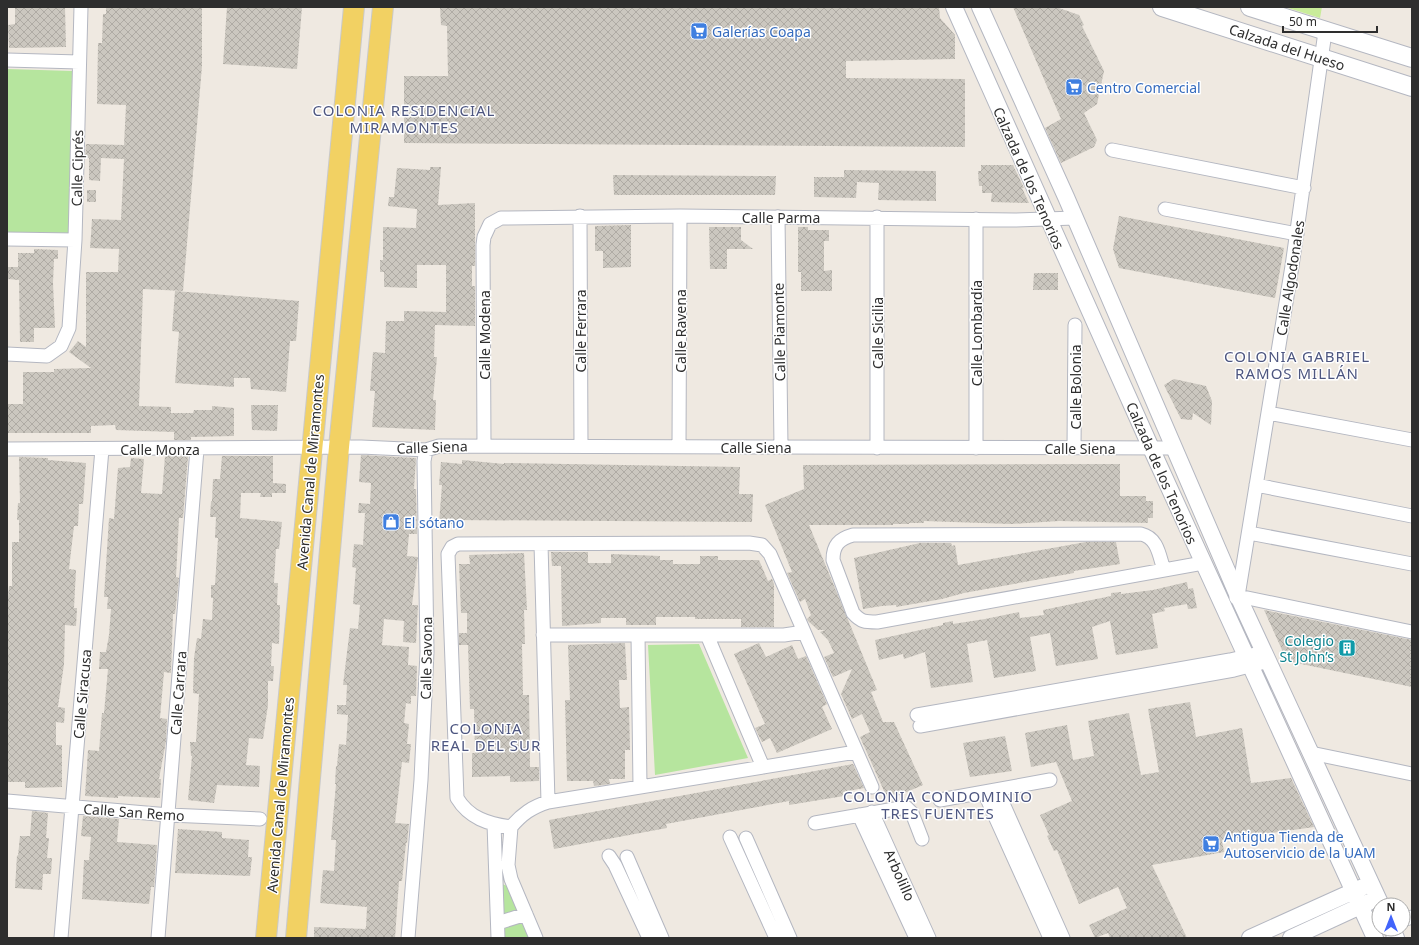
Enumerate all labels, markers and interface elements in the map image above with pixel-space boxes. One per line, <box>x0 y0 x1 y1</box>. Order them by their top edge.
scale bar <box>1283 8 1377 34</box>
text: 50 m <box>1289 13 1317 30</box>
street label: Calzada del Hueso <box>1227 19 1347 75</box>
supermarket icon: Galerías Coapa <box>689 21 709 41</box>
place label: Galerías Coapa <box>712 22 811 41</box>
supermarket icon: Centro Comercial <box>1064 77 1084 97</box>
place label: Centro Comercial <box>1087 78 1201 97</box>
district label: COLONIA RESIDENCIAL MIRAMONTES <box>313 100 495 137</box>
street label: Calzada de los Tenorios <box>989 104 1069 252</box>
street label: Calle Ciprés <box>67 129 87 206</box>
street label: Calle Parma <box>742 208 820 227</box>
street label: Calle Algodonales <box>1271 218 1309 337</box>
street label: Calle Lombardía <box>967 280 986 386</box>
street label: Calle Piamonte <box>769 282 789 381</box>
street label: Calle Ferrara <box>571 289 590 373</box>
street label: Calle Ravena <box>671 289 690 373</box>
street label: Calle Modena <box>475 290 494 380</box>
street label: Calle Sicilia <box>868 297 887 369</box>
street label: Calle Bolonia <box>1066 344 1085 430</box>
district label: COLONIA GABRIEL RAMOS MILLÁN <box>1224 346 1370 383</box>
street label: Avenida Canal de Miramontes <box>292 373 328 571</box>
street label: Calzada de los Tenorios <box>1122 399 1202 547</box>
street label: Calle Siena <box>396 436 468 458</box>
street label: Calle Siena <box>720 438 792 457</box>
street label: Calle Siena <box>1044 439 1116 458</box>
street label: Calle Monza <box>120 440 200 459</box>
shop icon: El sótano <box>381 512 401 532</box>
place label: El sótano <box>404 513 464 532</box>
street label: Calle Savona <box>416 616 436 700</box>
place label: Colegio St John’s <box>1279 631 1334 666</box>
building icon: Colegio St John’s <box>1337 638 1357 658</box>
street label: Calle Siracusa <box>69 648 95 740</box>
street label: Calle Carrara <box>166 650 190 736</box>
street label: Avenida Canal de Miramontes <box>262 696 298 894</box>
district label: COLONIA REAL DEL SUR <box>431 718 541 755</box>
district label: COLONIA CONDOMINIO TRES FUENTES <box>843 786 1033 823</box>
street label: Calle San Remo <box>83 799 185 825</box>
place label: Antigua Tienda de Autoservicio de la UAM <box>1224 827 1376 862</box>
supermarket icon: Antigua Tienda de Autoservicio de la UAM <box>1201 834 1221 854</box>
street label: Arbolillo <box>880 846 920 904</box>
north arrow <box>1371 897 1411 937</box>
text: N <box>1387 899 1395 914</box>

